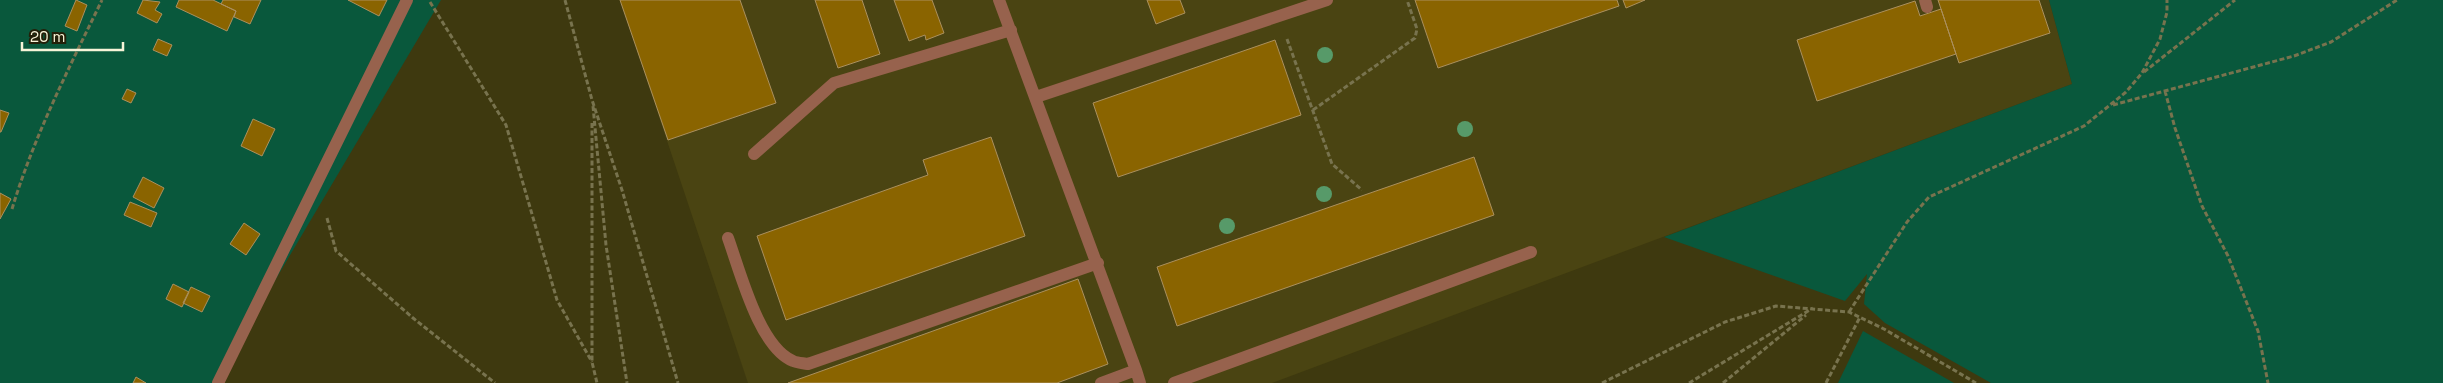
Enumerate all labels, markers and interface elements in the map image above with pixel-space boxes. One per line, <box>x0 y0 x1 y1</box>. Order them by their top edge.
scale bar <box>22 20 124 52</box>
text: 20 m <box>30 27 65 46</box>

